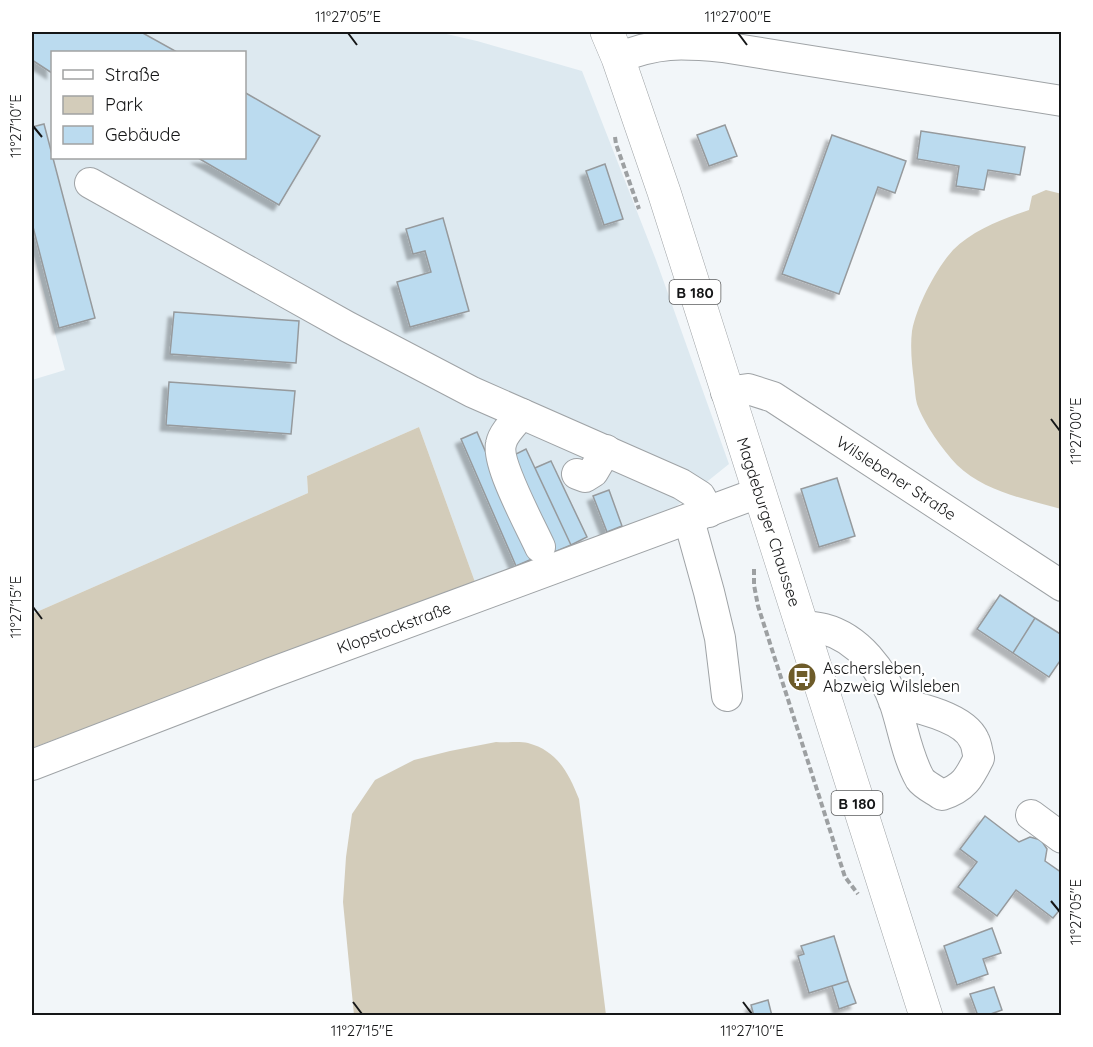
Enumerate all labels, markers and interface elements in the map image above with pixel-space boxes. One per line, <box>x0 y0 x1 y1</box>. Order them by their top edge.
text: 11°27'05"E <box>315 7 381 26</box>
text: 11°27'00"E <box>705 7 771 26</box>
legend <box>51 51 246 159</box>
text: Straße <box>105 63 160 86</box>
text: Park <box>105 93 143 116</box>
text: 11°27'10"E <box>6 94 25 158</box>
text: Gebäude <box>105 123 181 146</box>
road number: B 180 <box>670 280 720 304</box>
text: 11°27'00"E <box>1066 398 1085 464</box>
street label: Wilslebener Straße <box>833 431 960 524</box>
street label: Magdeburger Chaussee <box>733 435 805 609</box>
text: 11°27'15"E <box>6 576 25 638</box>
street label: Klopstockstraße <box>334 597 454 658</box>
place label: Aschersleben, Abzweig Wilsleben <box>823 658 960 696</box>
bus stop icon: Aschersleben, Abzweig Wilsleben <box>786 661 818 693</box>
road number: B 180 <box>832 791 882 815</box>
text: 11°27'05"E <box>1066 879 1085 945</box>
text: 11°27'15"E <box>331 1021 393 1040</box>
text: 11°27'10"E <box>720 1021 784 1040</box>

